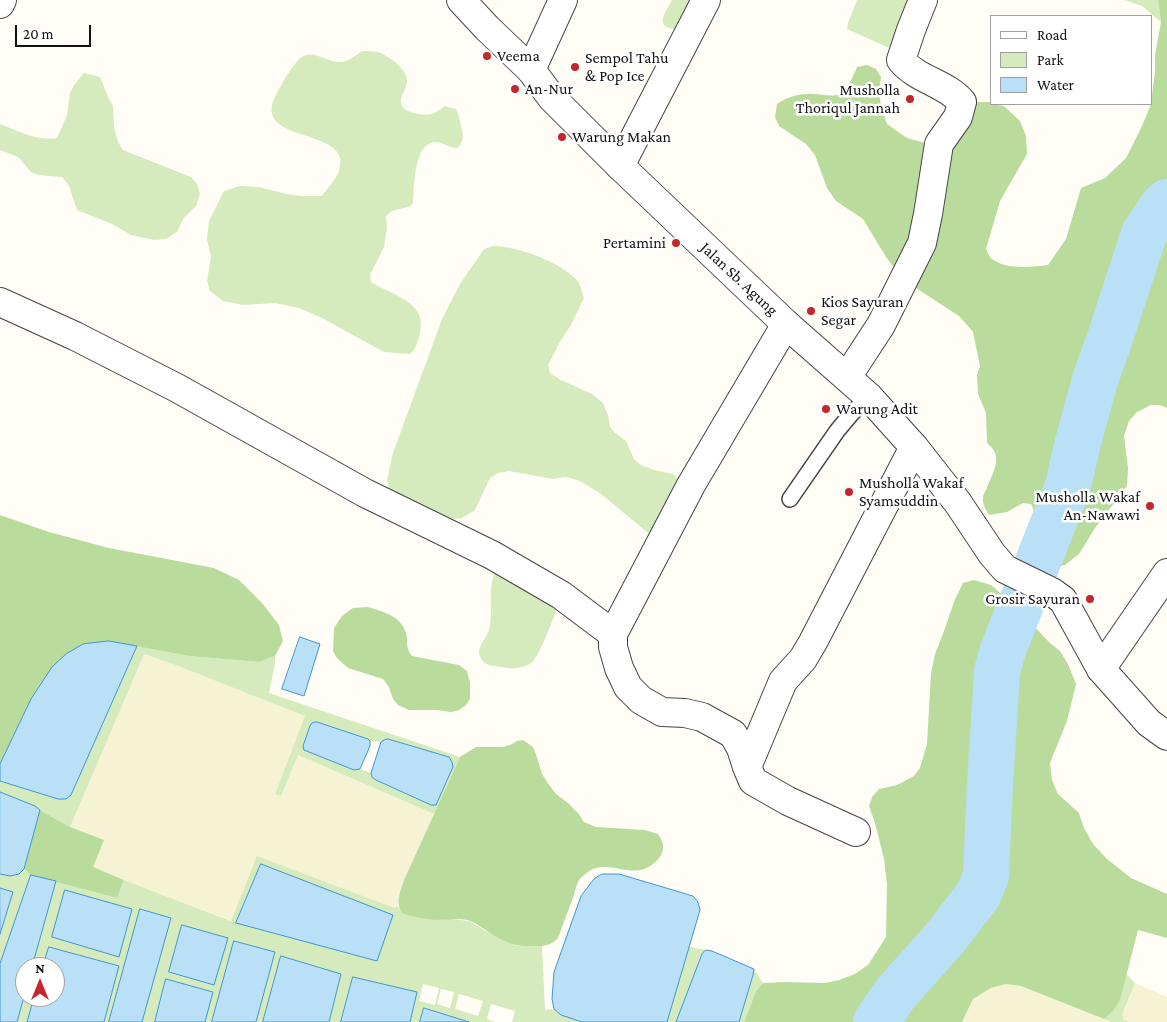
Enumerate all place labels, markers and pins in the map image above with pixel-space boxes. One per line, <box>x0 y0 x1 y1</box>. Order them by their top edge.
place label: Veema <box>497 46 540 66</box>
place label: Sempol Tahu & Pop Ice <box>585 48 669 86</box>
marker: Veema <box>481 50 493 62</box>
marker: Sempol Tahu & Pop Ice <box>569 61 581 73</box>
place label: An-Nur <box>525 79 573 99</box>
place label: Musholla Thoriqul Jannah <box>796 80 900 118</box>
marker: An-Nur <box>509 83 521 95</box>
marker: Musholla Thoriqul Jannah <box>904 93 916 105</box>
place label: Warung Makan <box>572 127 671 147</box>
marker: Warung Makan <box>556 131 568 143</box>
place label: Pertamini <box>603 233 666 253</box>
marker: Pertamini <box>670 237 682 249</box>
place label: Kios Sayuran Segar <box>821 292 904 330</box>
marker: Kios Sayuran Segar <box>805 305 817 317</box>
place label: Warung Adit <box>836 399 918 419</box>
marker: Warung Adit <box>820 403 832 415</box>
place label: Musholla Wakaf Syamsuddin <box>859 473 963 511</box>
marker: Musholla Wakaf Syamsuddin <box>843 486 855 498</box>
place label: Musholla Wakaf An-Nawawi <box>1036 487 1140 525</box>
marker: Musholla Wakaf An-Nawawi <box>1144 500 1156 512</box>
place label: Grosir Sayuran <box>985 589 1080 609</box>
marker: Grosir Sayuran <box>1084 593 1096 605</box>

